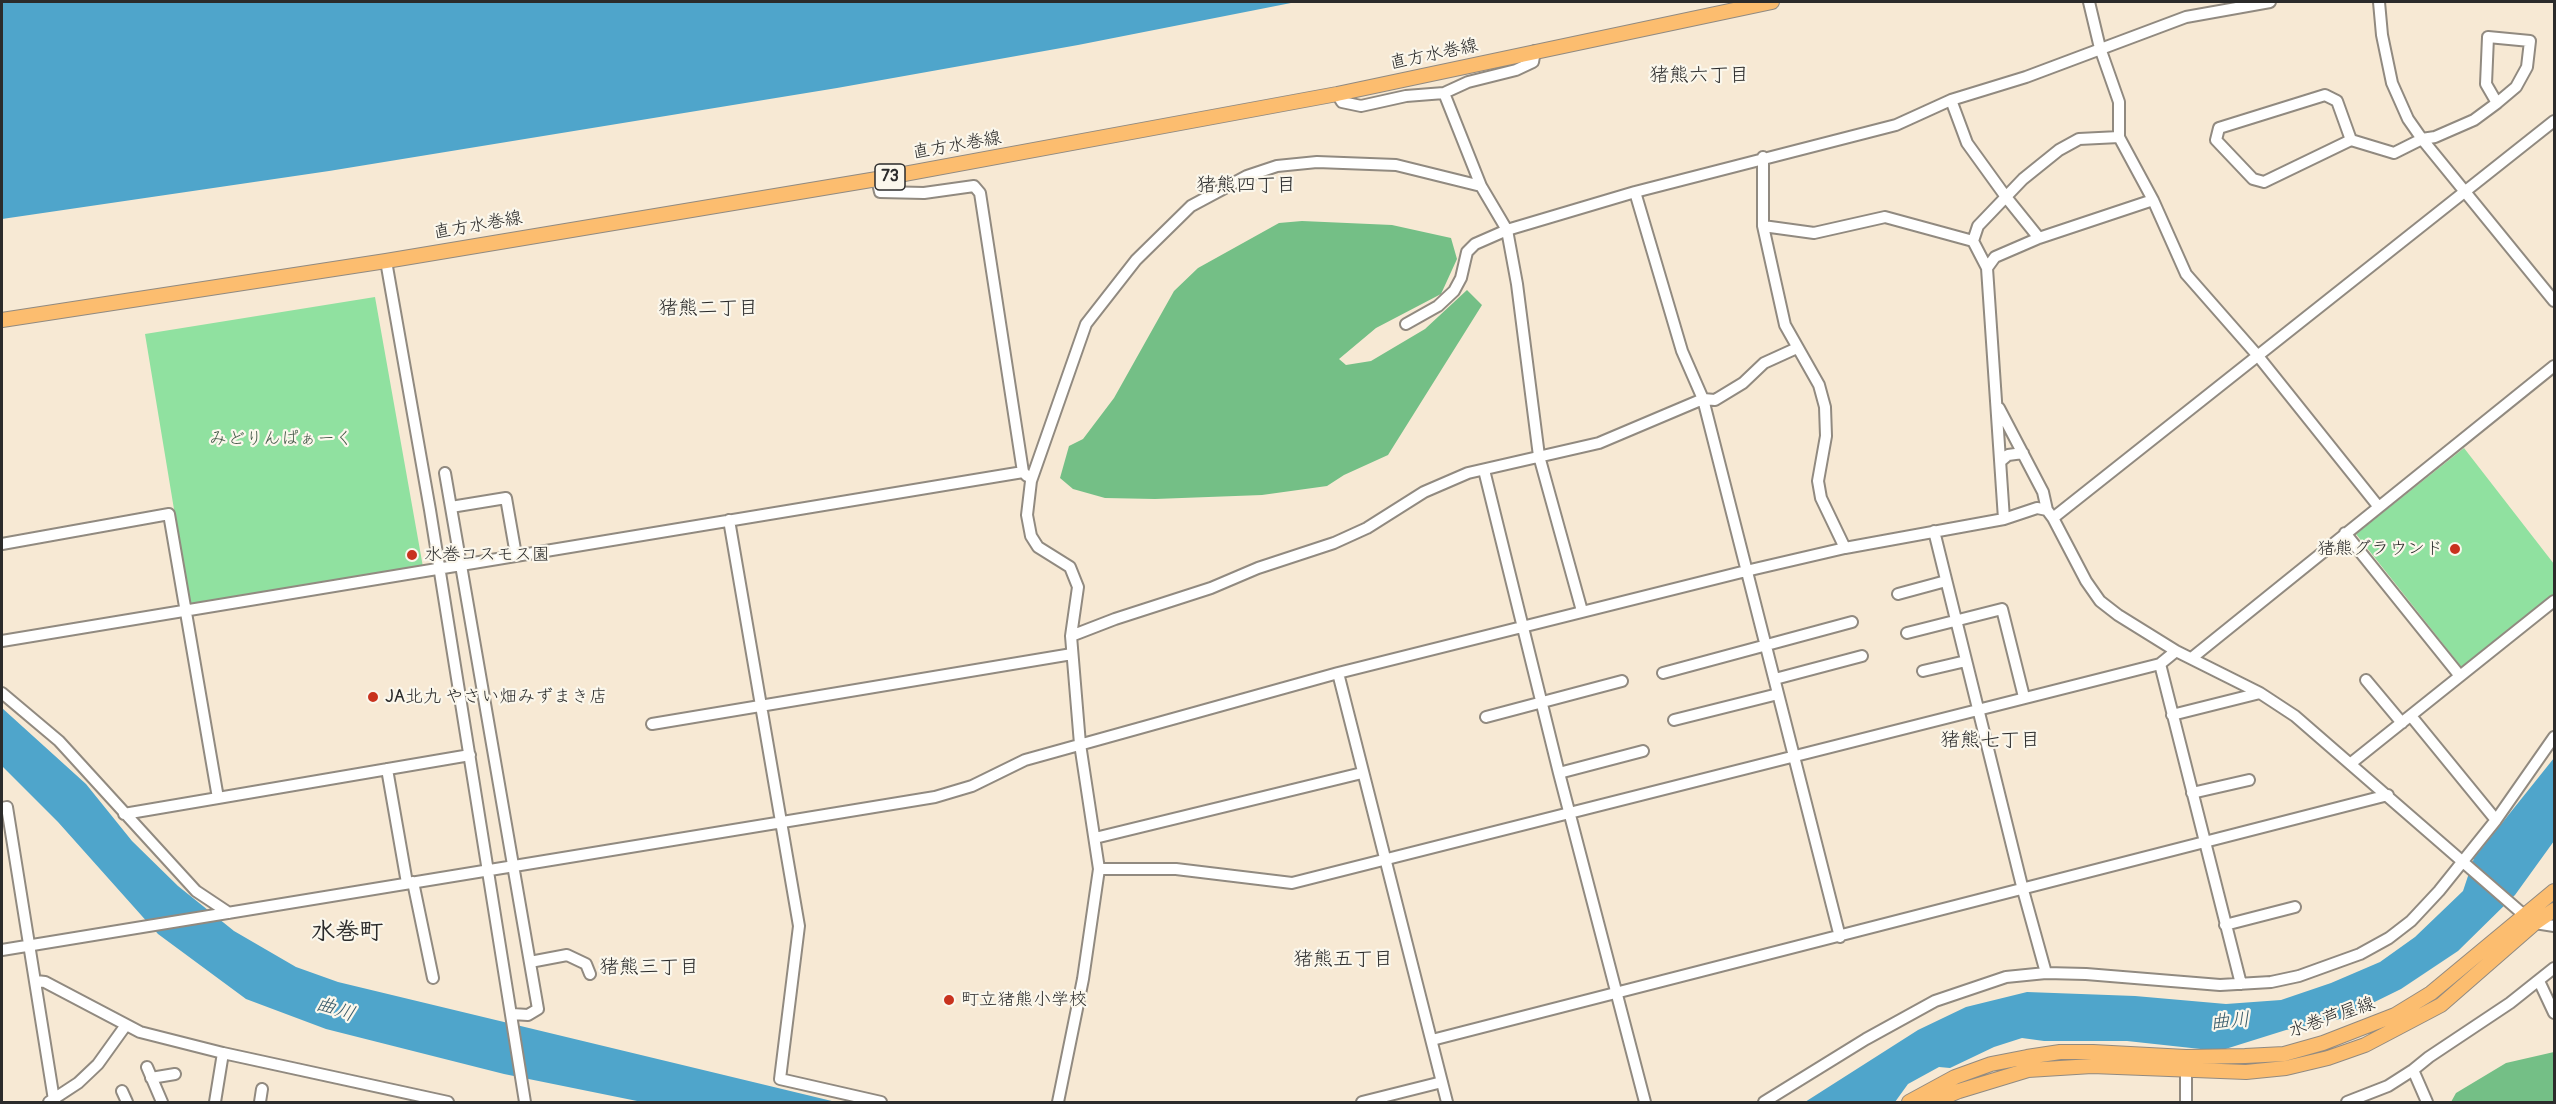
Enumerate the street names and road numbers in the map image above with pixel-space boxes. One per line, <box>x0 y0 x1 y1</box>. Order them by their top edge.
street label: 直方水巻線 <box>1388 35 1480 75</box>
street label: 直方水巻線 <box>911 128 1003 164</box>
road number: 73 <box>875 164 905 190</box>
street label: 直方水巻線 <box>432 208 524 244</box>
street label: 水巻芦屋線 <box>2286 993 2378 1043</box>

